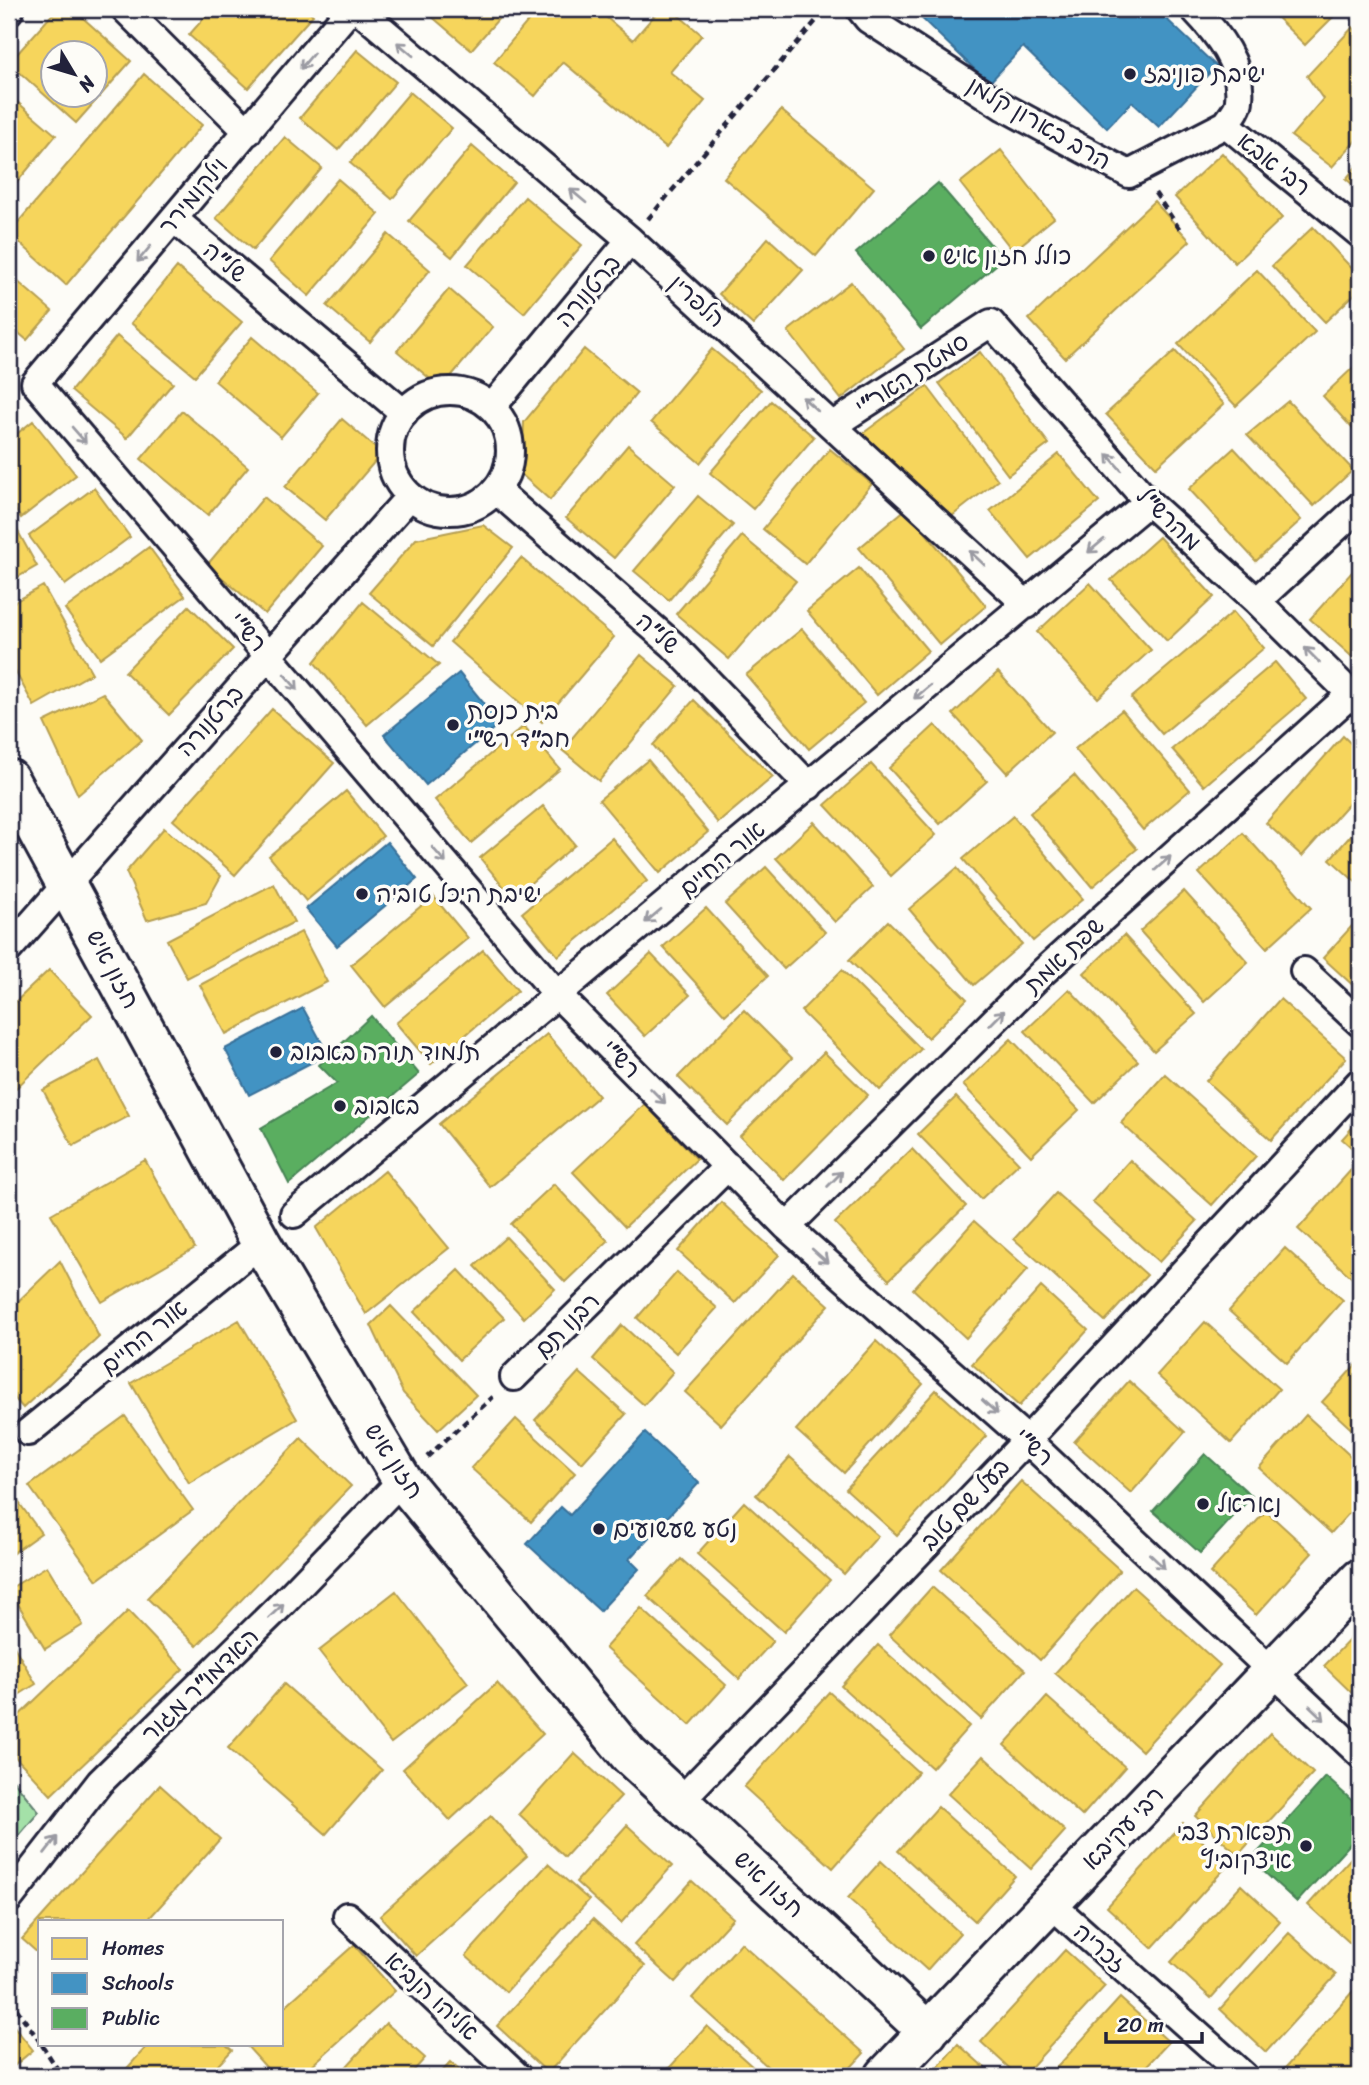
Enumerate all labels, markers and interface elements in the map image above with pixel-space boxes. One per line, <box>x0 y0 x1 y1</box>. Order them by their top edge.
north arrow <box>38 38 108 108</box>
one-way arrow <box>396 41 414 56</box>
one-way arrow <box>299 52 314 70</box>
place label: ישיבת פוניבז <box>1144 53 1266 95</box>
street label: הרב בארון קלמן <box>959 65 1119 181</box>
marker: ישיבת פוניבז <box>1122 66 1138 82</box>
text: N <box>69 68 105 100</box>
street label: רבי אבא <box>1227 121 1321 207</box>
street label: וילקומירר <box>147 147 239 245</box>
one-way arrow <box>569 188 587 204</box>
street label: של"ה <box>193 230 257 294</box>
place label: כולל חזון איש <box>943 235 1071 277</box>
one-way arrow <box>136 245 152 263</box>
street label: ברטנורה <box>544 245 632 337</box>
marker: כולל חזון איש <box>921 248 937 264</box>
street label: הלפרין <box>659 264 735 338</box>
street label: סמטת האר"י <box>846 321 978 427</box>
one-way arrow <box>801 396 819 412</box>
one-way arrow <box>71 426 87 444</box>
one-way arrow <box>1105 454 1122 471</box>
street label: מהרש"ל <box>1126 476 1212 562</box>
one-way arrow <box>1088 538 1106 554</box>
one-way arrow <box>969 550 986 567</box>
street label: של"ה <box>626 601 690 665</box>
street label: רש"י <box>218 602 278 662</box>
one-way arrow <box>1303 646 1320 663</box>
one-way arrow <box>283 673 299 691</box>
street label: ברטנורה <box>166 675 254 767</box>
one-way arrow <box>913 684 931 700</box>
place label: בית כנסת חב"ד רש"י <box>467 690 570 760</box>
marker: בית כנסת חב"ד רש"י <box>445 717 461 733</box>
street label: אור החיים <box>669 810 775 908</box>
one-way arrow <box>431 846 447 864</box>
one-way arrow <box>1154 855 1171 872</box>
place label: ישיבת היכל טוביה <box>376 873 542 915</box>
marker: ישיבת היכל טוביה <box>354 886 370 902</box>
street label: שפת אמת <box>1012 906 1114 1005</box>
one-way arrow <box>644 908 662 924</box>
street label: חזון איש <box>75 922 151 1016</box>
one-way arrow <box>988 1010 1005 1027</box>
street label: רש"י <box>591 1029 651 1089</box>
place label: תלמוד תורה באבוב <box>290 1031 480 1073</box>
marker: תלמוד תורה באבוב <box>268 1044 284 1060</box>
place label: באבוב <box>354 1085 420 1127</box>
one-way arrow <box>649 1087 666 1104</box>
marker: באבוב <box>332 1098 348 1114</box>
one-way arrow <box>826 1170 843 1187</box>
one-way arrow <box>810 1248 828 1264</box>
street label: רבנו תם <box>524 1282 610 1368</box>
street label: אור החיים <box>91 1288 197 1386</box>
one-way arrow <box>981 1399 999 1415</box>
street label: חזון איש <box>353 1414 435 1508</box>
street label: רש"י <box>1004 1417 1064 1477</box>
street label: בעל שם טוב <box>910 1448 1020 1560</box>
place label: נאראל <box>1217 1483 1281 1525</box>
marker: נאראל <box>1195 1496 1211 1512</box>
place label: נטע שעשועים <box>613 1508 737 1550</box>
marker: נטע שעשועים <box>591 1521 607 1537</box>
one-way arrow <box>1148 1553 1165 1570</box>
one-way arrow <box>267 1602 284 1619</box>
street label: האדמו"ר מגור <box>131 1617 269 1753</box>
one-way arrow <box>1308 1704 1325 1721</box>
street label: רבי עקיבא <box>1071 1776 1175 1880</box>
place label: תפארת צבי איצקוביץ <box>1176 1811 1292 1881</box>
one-way arrow <box>43 1837 58 1855</box>
marker: תפארת צבי איצקוביץ <box>1298 1838 1314 1854</box>
street label: חזון איש <box>724 1840 814 1928</box>
street label: זכריה <box>1063 1912 1137 1984</box>
legend <box>38 1920 284 2046</box>
text: Homes <box>102 1929 164 1967</box>
street label: אליהו הנביא <box>375 1940 489 2052</box>
text: Schools <box>102 1964 174 2002</box>
text: Public <box>102 1999 160 2037</box>
scale bar <box>1106 2001 1203 2045</box>
text: 20 m <box>1117 2006 1164 2044</box>

